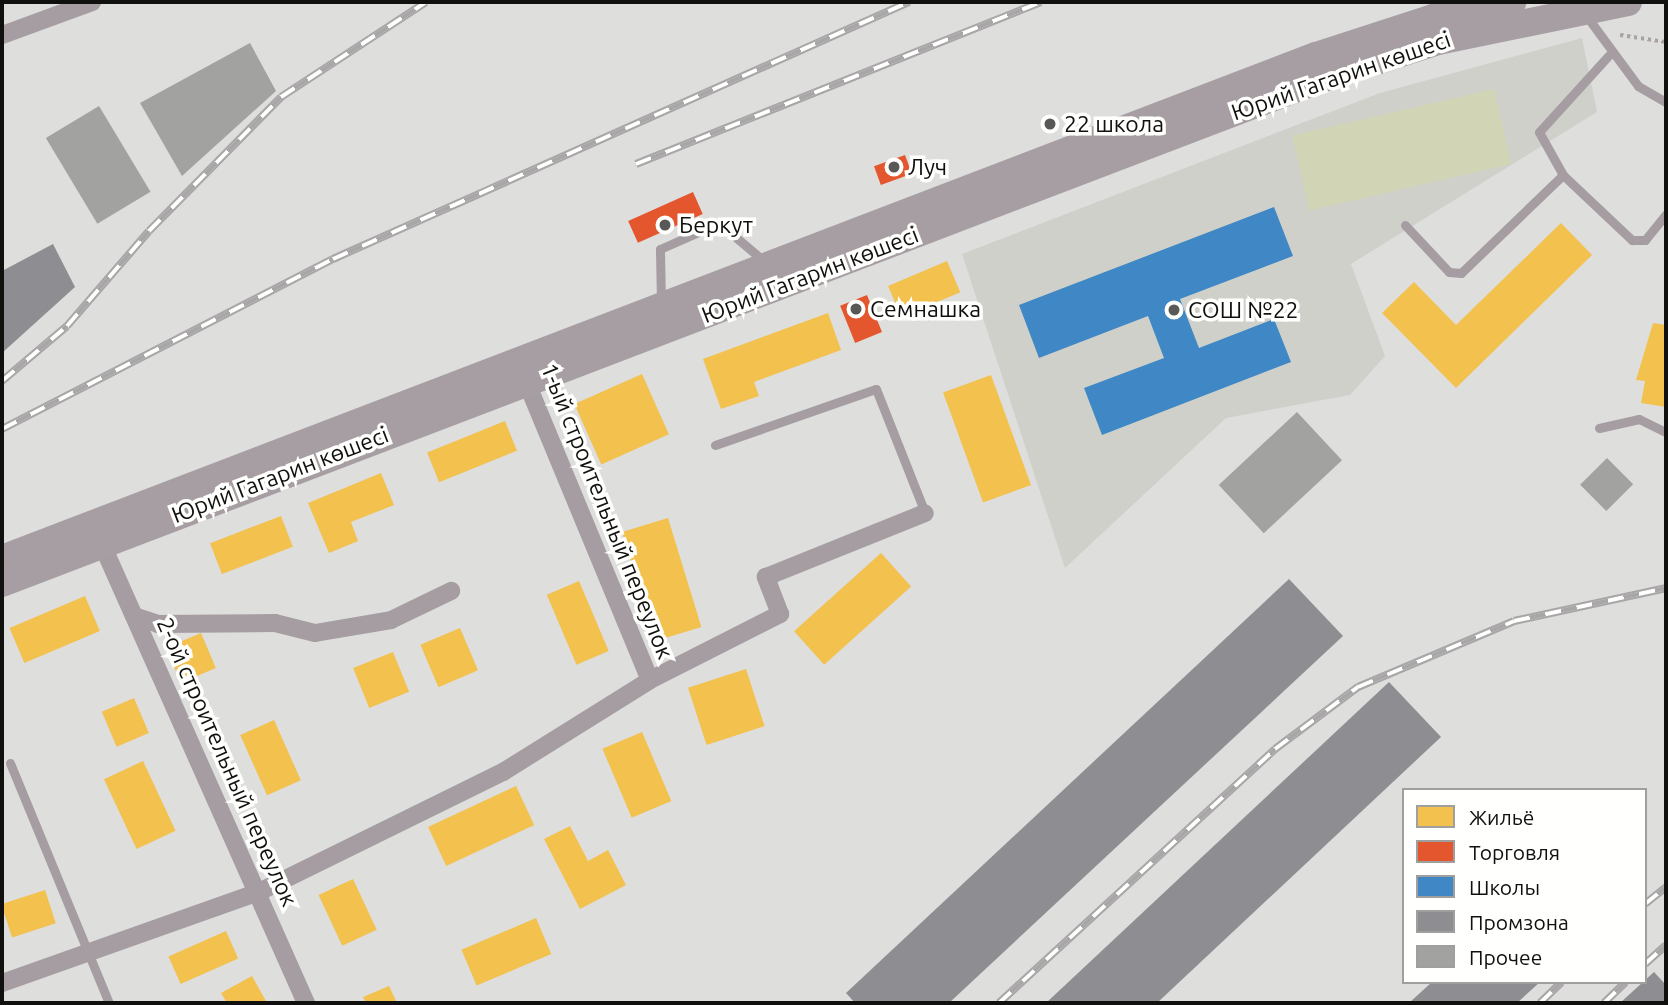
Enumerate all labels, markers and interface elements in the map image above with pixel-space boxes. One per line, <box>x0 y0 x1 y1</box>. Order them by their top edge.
street label: Юрий Гагарин көшесі <box>1228 26 1454 126</box>
place label: 22 школа <box>1064 110 1164 138</box>
marker: 22 школа <box>1042 116 1058 132</box>
place label: Луч <box>908 153 947 181</box>
marker: Луч <box>886 159 902 175</box>
place label: Беркут <box>679 211 753 239</box>
marker: Беркут <box>657 217 673 233</box>
street label: Юрий Гагарин көшесі <box>698 221 922 329</box>
place label: Семнашка <box>870 295 981 323</box>
place label: СОШ №22 <box>1188 296 1299 324</box>
marker: Семнашка <box>848 301 864 317</box>
marker: СОШ №22 <box>1166 302 1182 318</box>
street label: 1-ый строительный переулок <box>535 359 679 663</box>
street label: Юрий Гагарин көшесі <box>168 421 392 529</box>
street label: 2-ой строительный переулок <box>151 613 303 911</box>
legend <box>1402 788 1647 984</box>
text: Жильё <box>1469 805 1534 829</box>
text: Торговля <box>1469 840 1560 864</box>
text: Школы <box>1469 875 1540 899</box>
text: Промзона <box>1469 910 1569 934</box>
text: Прочее <box>1469 945 1542 969</box>

